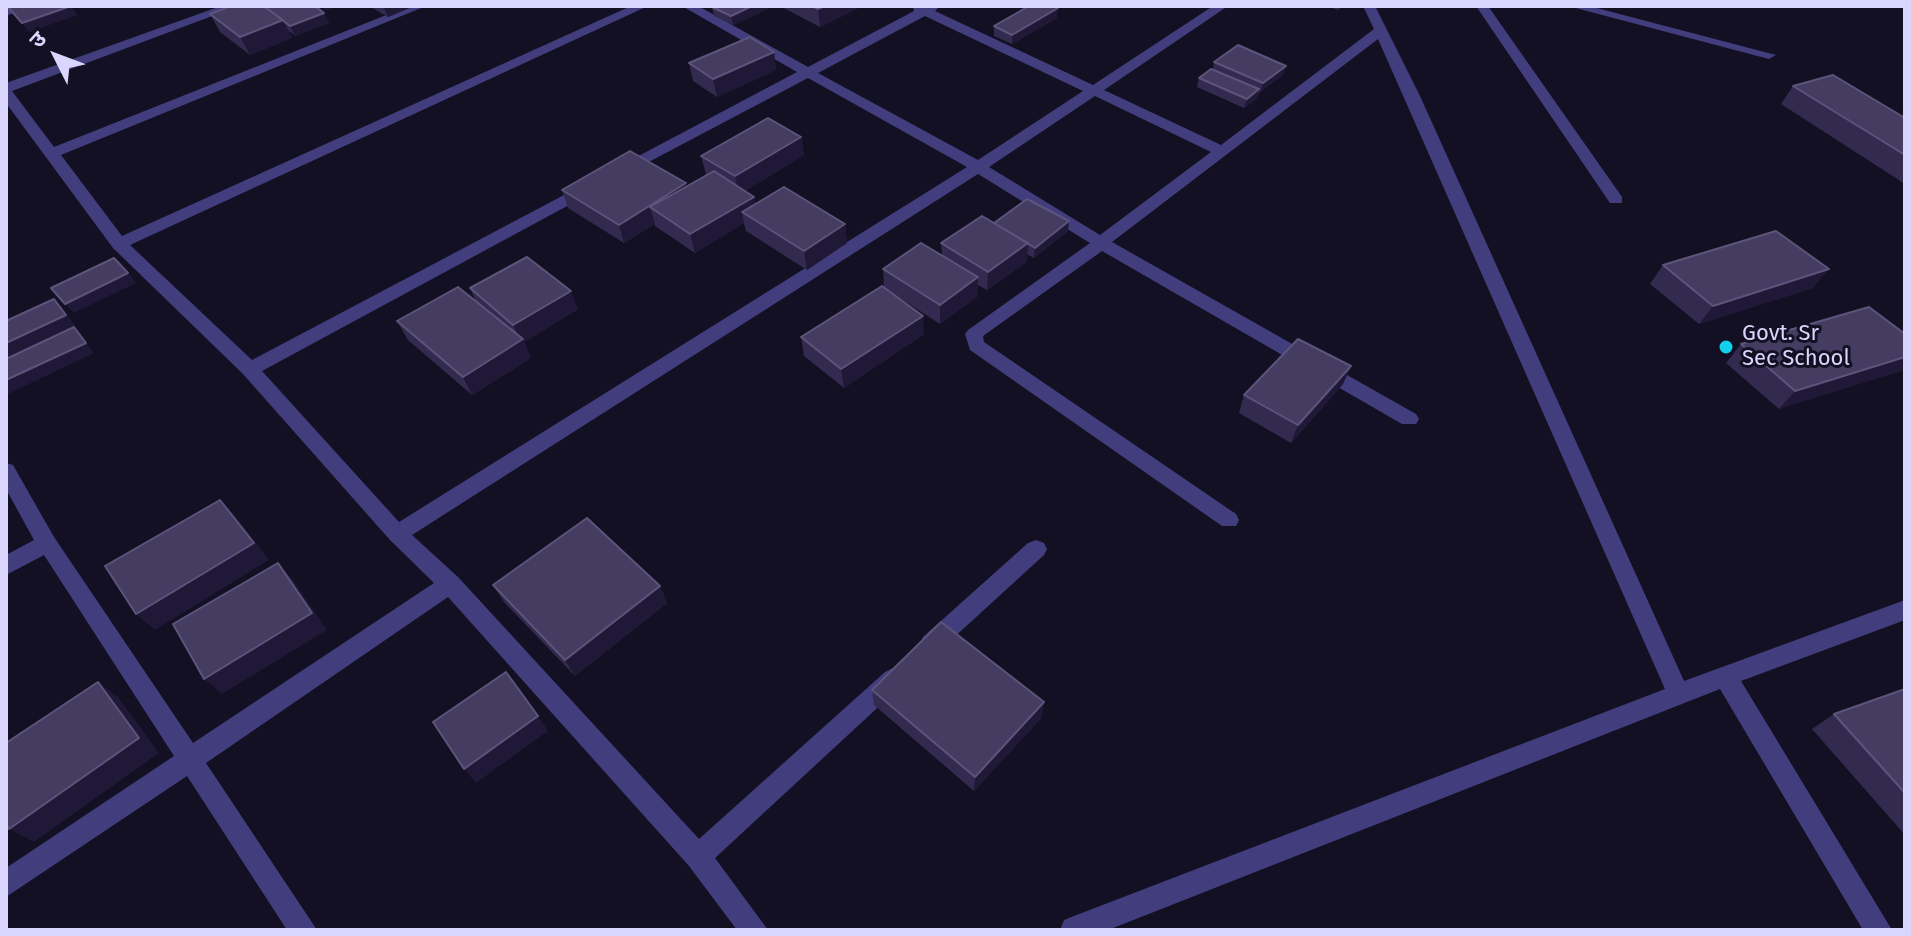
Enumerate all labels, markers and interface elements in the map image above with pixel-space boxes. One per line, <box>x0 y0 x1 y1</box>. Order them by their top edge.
north arrow <box>16 16 96 96</box>
text: उ <box>23 26 52 53</box>
place label: Govt. Sr Sec School <box>1742 321 1850 372</box>
marker: Govt. Sr Sec School <box>1717 338 1735 356</box>

